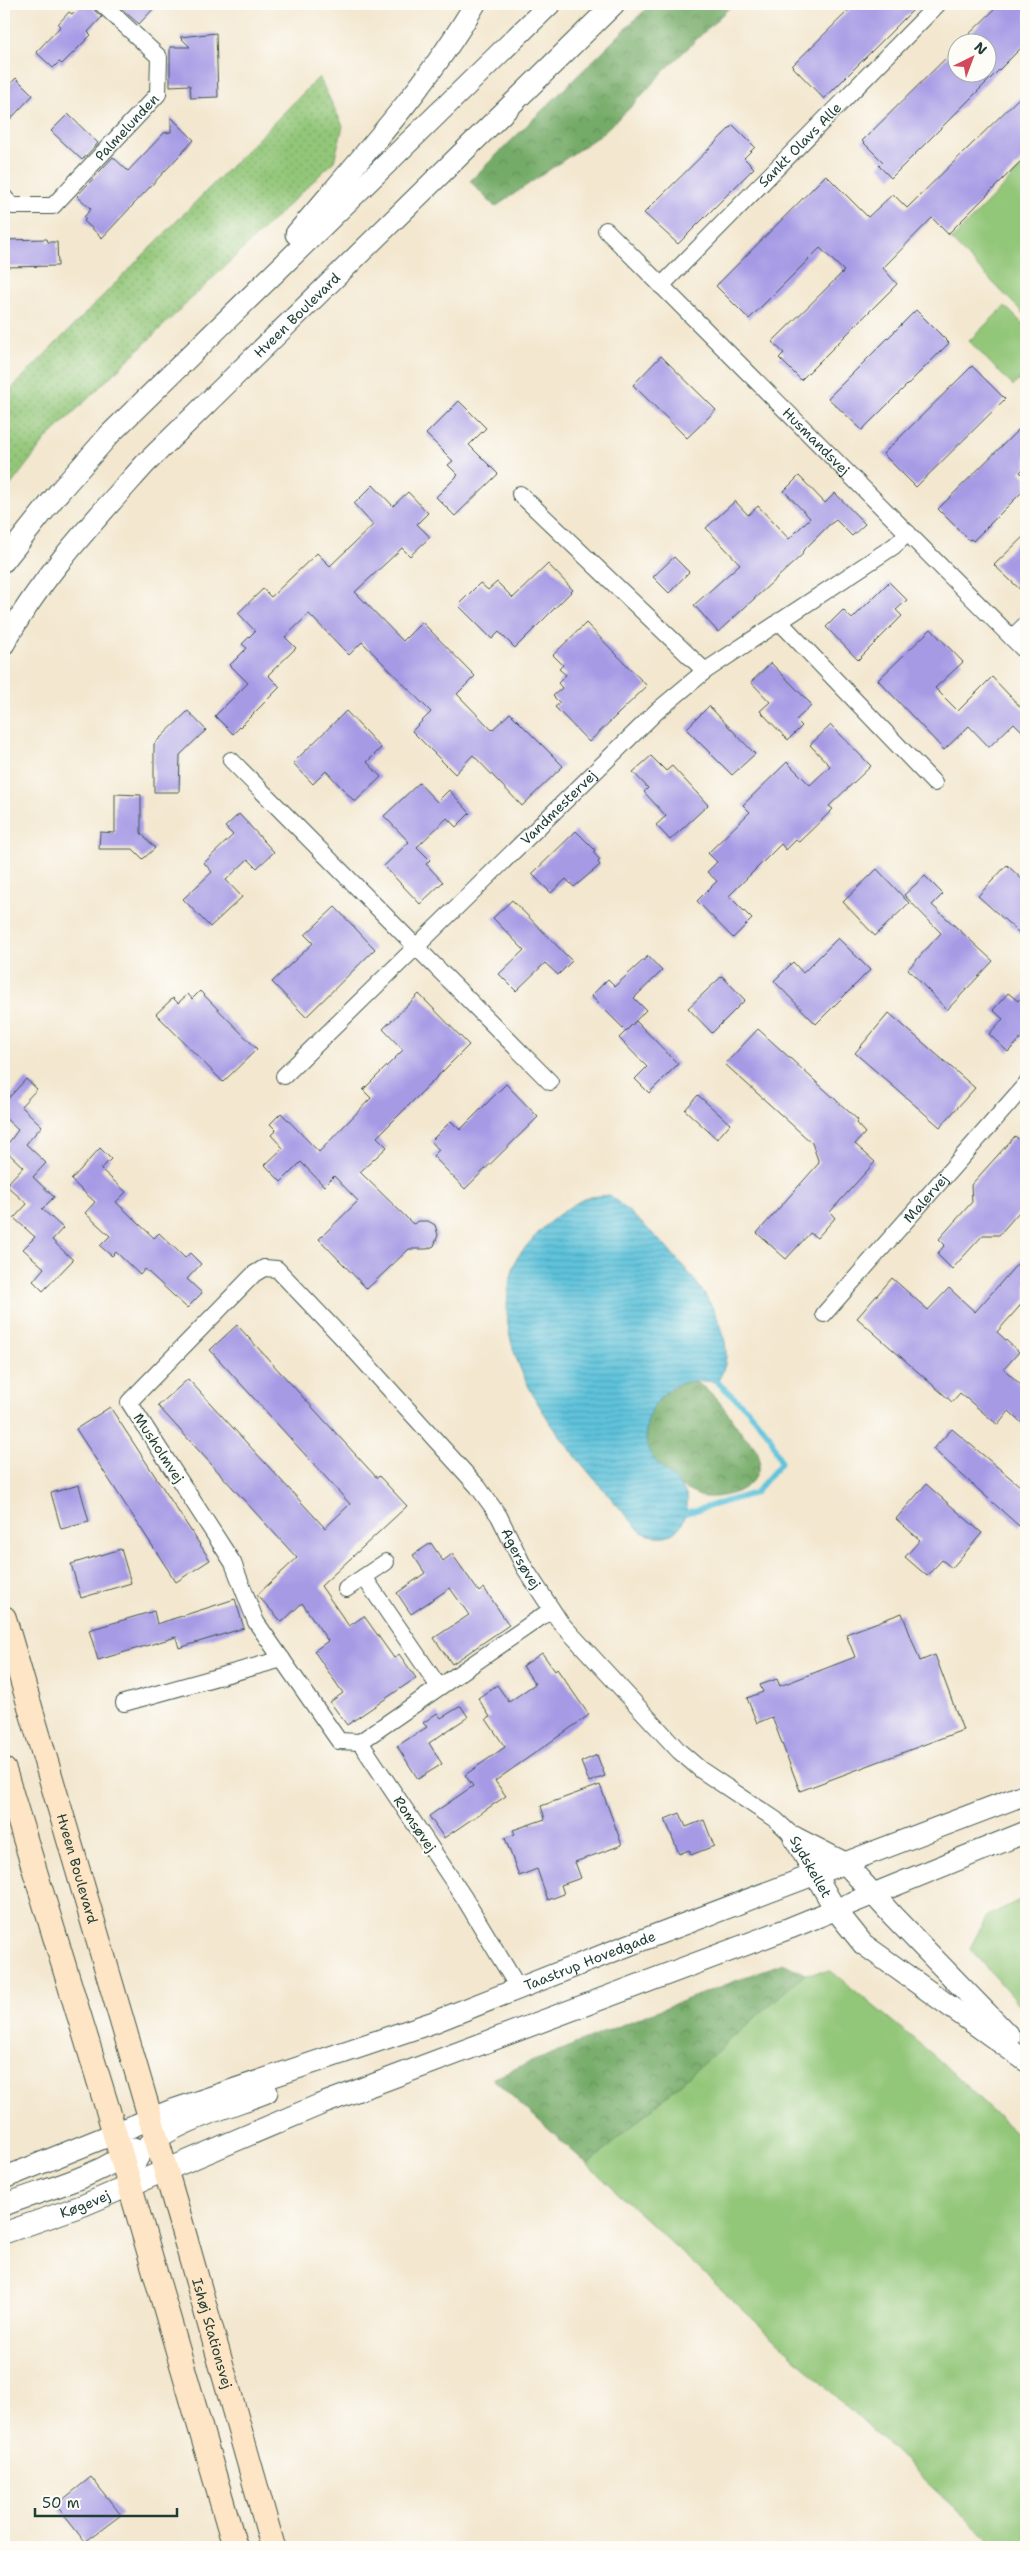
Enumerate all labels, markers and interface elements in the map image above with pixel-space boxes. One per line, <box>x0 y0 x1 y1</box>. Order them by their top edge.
north arrow <box>948 32 998 82</box>
text: N <box>971 38 991 59</box>
street label: Palmelunden <box>91 89 163 165</box>
street label: Sankt Olavs Alle <box>754 99 845 191</box>
street label: Hveen Boulevard <box>250 269 344 361</box>
street label: Husmandsvej <box>779 404 854 479</box>
street label: Vandmestervej <box>517 766 600 849</box>
street label: Malervej <box>899 1170 952 1226</box>
street label: Musholmvej <box>130 1410 188 1486</box>
street label: Agersøvej <box>497 1525 545 1592</box>
street label: Romsøvej <box>390 1792 440 1856</box>
street label: Hveen Boulevard <box>53 1811 102 1926</box>
street label: Sydskellet <box>786 1832 836 1901</box>
street label: Taastrup Hovedgade <box>521 1927 658 1995</box>
street label: Køgevej <box>57 2186 113 2222</box>
street label: Ishøj Stationsvej <box>188 2276 237 2391</box>
scale bar <box>35 2486 178 2518</box>
text: 50 m <box>42 2493 80 2513</box>

